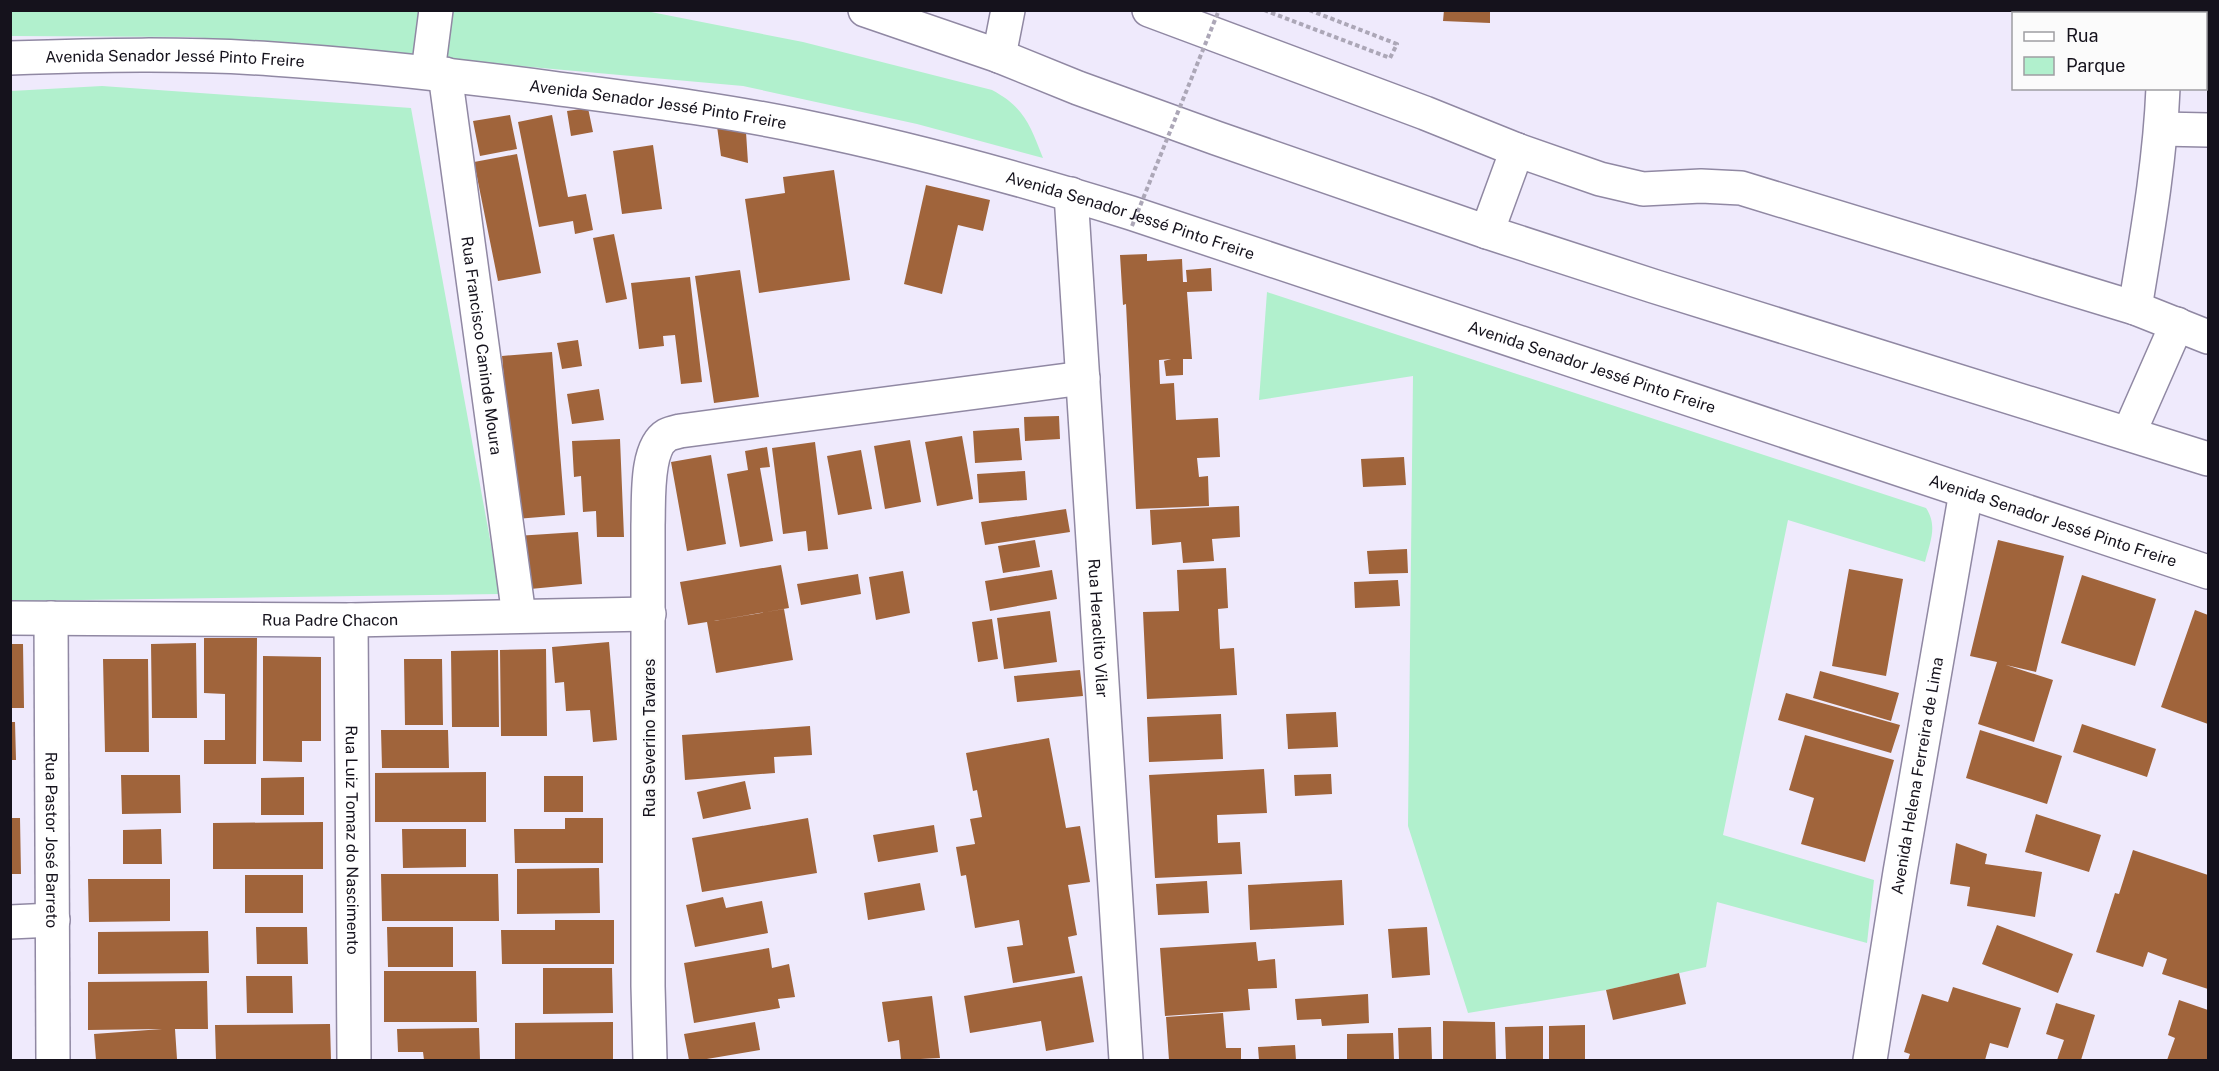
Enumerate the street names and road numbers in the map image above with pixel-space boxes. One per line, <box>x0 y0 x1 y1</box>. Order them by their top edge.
street label: Avenida Senador Jessé Pinto Freire <box>45 46 305 71</box>
street label: Avenida Senador Jessé Pinto Freire <box>528 76 788 133</box>
street label: Avenida Senador Jessé Pinto Freire <box>1004 167 1257 263</box>
street label: Rua Francisco Caninde Moura <box>458 235 506 456</box>
street label: Avenida Senador Jessé Pinto Freire <box>1466 317 1718 417</box>
street label: Avenida Senador Jessé Pinto Freire <box>1927 470 2179 570</box>
street label: Rua Heraclito Vilar <box>1085 558 1112 698</box>
street label: Rua Padre Chacon <box>262 610 398 630</box>
street label: Avenida Helena Ferreira de Lima <box>1887 656 1947 896</box>
street label: Rua Severino Tavares <box>640 659 659 817</box>
street label: Rua Luiz Tomaz do Nascimento <box>342 725 363 955</box>
street label: Rua Pastor José Barreto <box>42 752 62 928</box>

